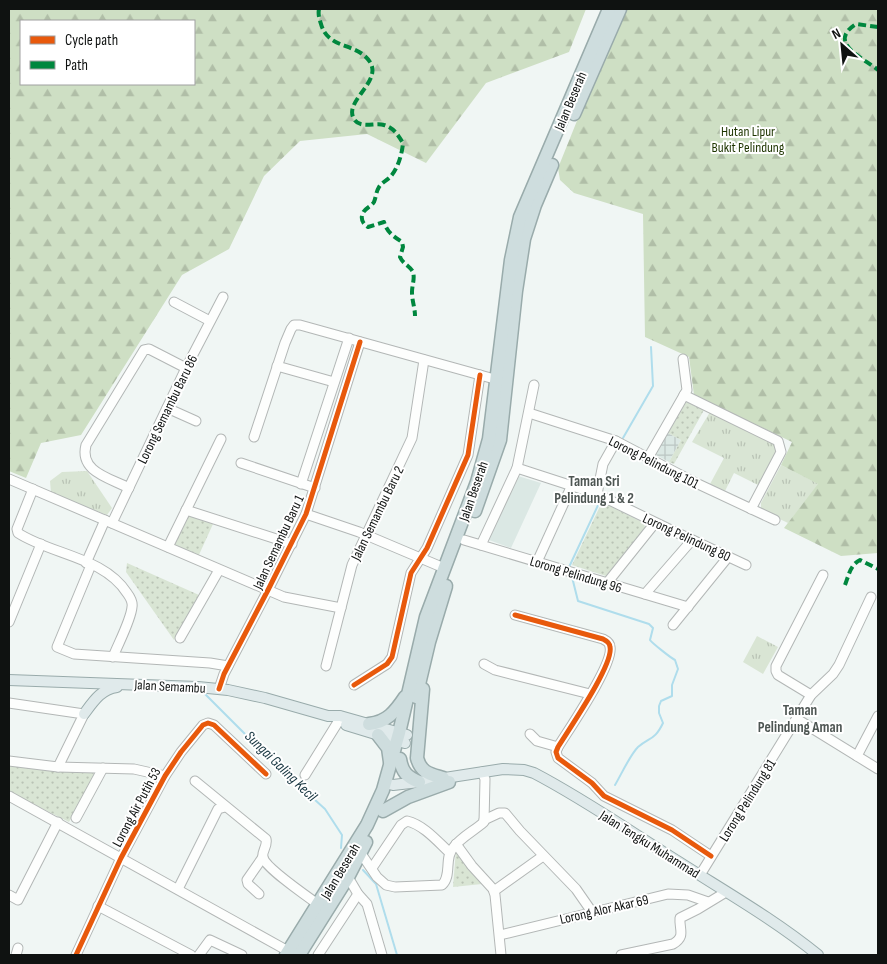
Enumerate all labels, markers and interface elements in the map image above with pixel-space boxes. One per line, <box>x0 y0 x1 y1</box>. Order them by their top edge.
legend <box>20 20 195 85</box>
north arrow <box>817 20 867 70</box>
text: N <box>829 25 844 43</box>
text: Cycle path <box>65 31 118 50</box>
text: Path <box>65 56 88 75</box>
street label: Jalan Beserah <box>550 69 590 134</box>
park label: Hutan Lipur Bukit Pelindung <box>712 123 785 156</box>
street label: Lorong Semambu Baru 86 <box>134 352 201 466</box>
street label: Lorong Pelindung 101 <box>606 432 702 492</box>
street label: Jalan Beserah <box>455 459 492 524</box>
street label: Jalan Semambu Baru 2 <box>347 463 408 564</box>
district label: Taman Sri Pelindung 1 & 2 <box>554 472 634 508</box>
street label: Jalan Semambu Baru 1 <box>249 492 308 593</box>
street label: Lorong Pelindung 80 <box>640 510 734 565</box>
street label: Lorong Pelindung 96 <box>528 552 624 597</box>
street label: Jalan Semambu <box>133 676 206 697</box>
district label: Taman Pelindung Aman <box>758 701 842 737</box>
water label: Sungai Galing Kecil <box>240 727 322 807</box>
street label: Lorong Pelindung 81 <box>715 756 780 845</box>
street label: Lorong Air Putih 53 <box>108 765 165 850</box>
street label: Jalan Tengku Muhammad <box>596 806 703 882</box>
street label: Jalan Beserah <box>317 840 364 903</box>
street label: Lorong Alor Akar 69 <box>558 891 650 928</box>

